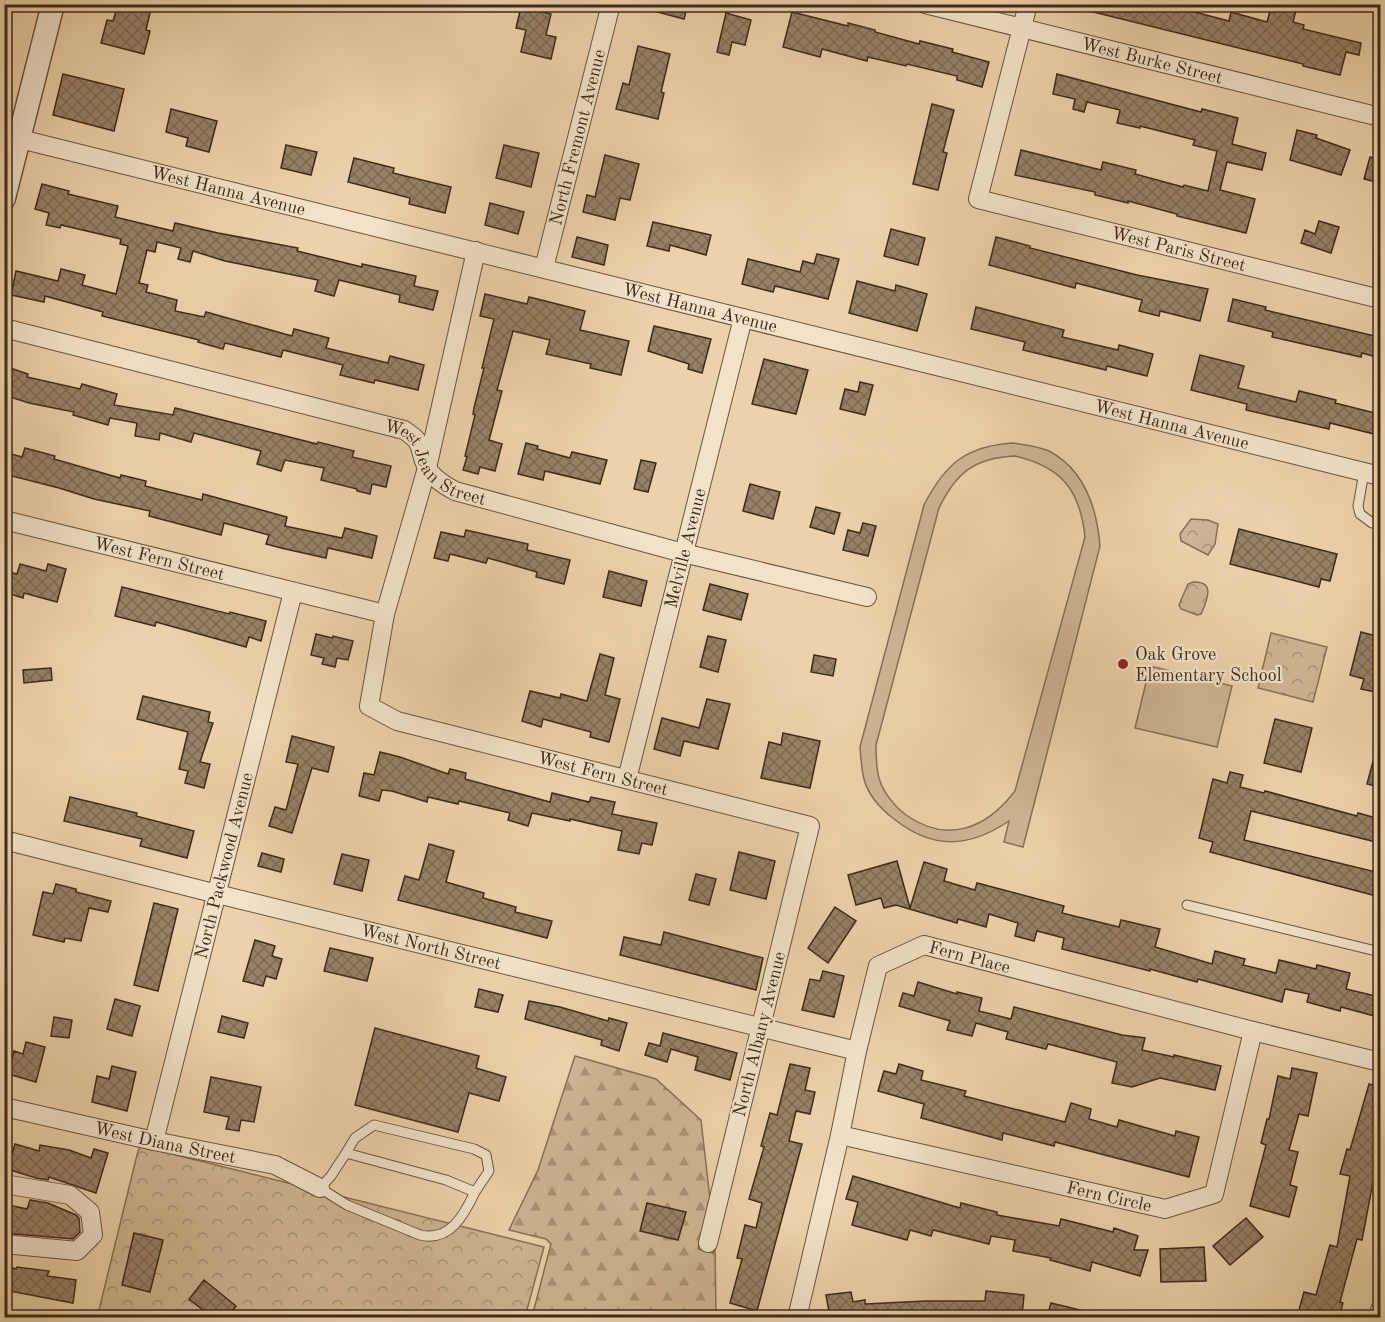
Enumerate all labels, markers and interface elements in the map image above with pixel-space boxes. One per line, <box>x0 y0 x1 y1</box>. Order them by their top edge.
street label: West Burke Street <box>1079 35 1224 88</box>
street label: North Fremont Avenue <box>547 48 609 227</box>
street label: West Hanna Avenue <box>149 164 307 219</box>
street label: West Paris Street <box>1109 224 1248 275</box>
street label: West Hanna Avenue <box>621 281 779 336</box>
street label: West Hanna Avenue <box>1092 398 1251 453</box>
street label: West Jean Street <box>382 417 488 509</box>
street label: Melville Avenue <box>662 487 710 610</box>
street label: West Fern Street <box>92 535 226 584</box>
place label: Oak Grove Elementary School <box>1135 646 1282 685</box>
marker: Oak Grove Elementary School <box>1116 657 1130 671</box>
street label: West Fern Street <box>536 749 670 800</box>
street label: North Packwood Avenue <box>192 771 257 961</box>
street label: West North Street <box>359 922 503 973</box>
street label: Fern Place <box>927 939 1012 977</box>
street label: North Albany Avenue <box>731 950 789 1119</box>
street label: West Diana Street <box>92 1120 237 1167</box>
street label: Fern Circle <box>1065 1179 1153 1216</box>

